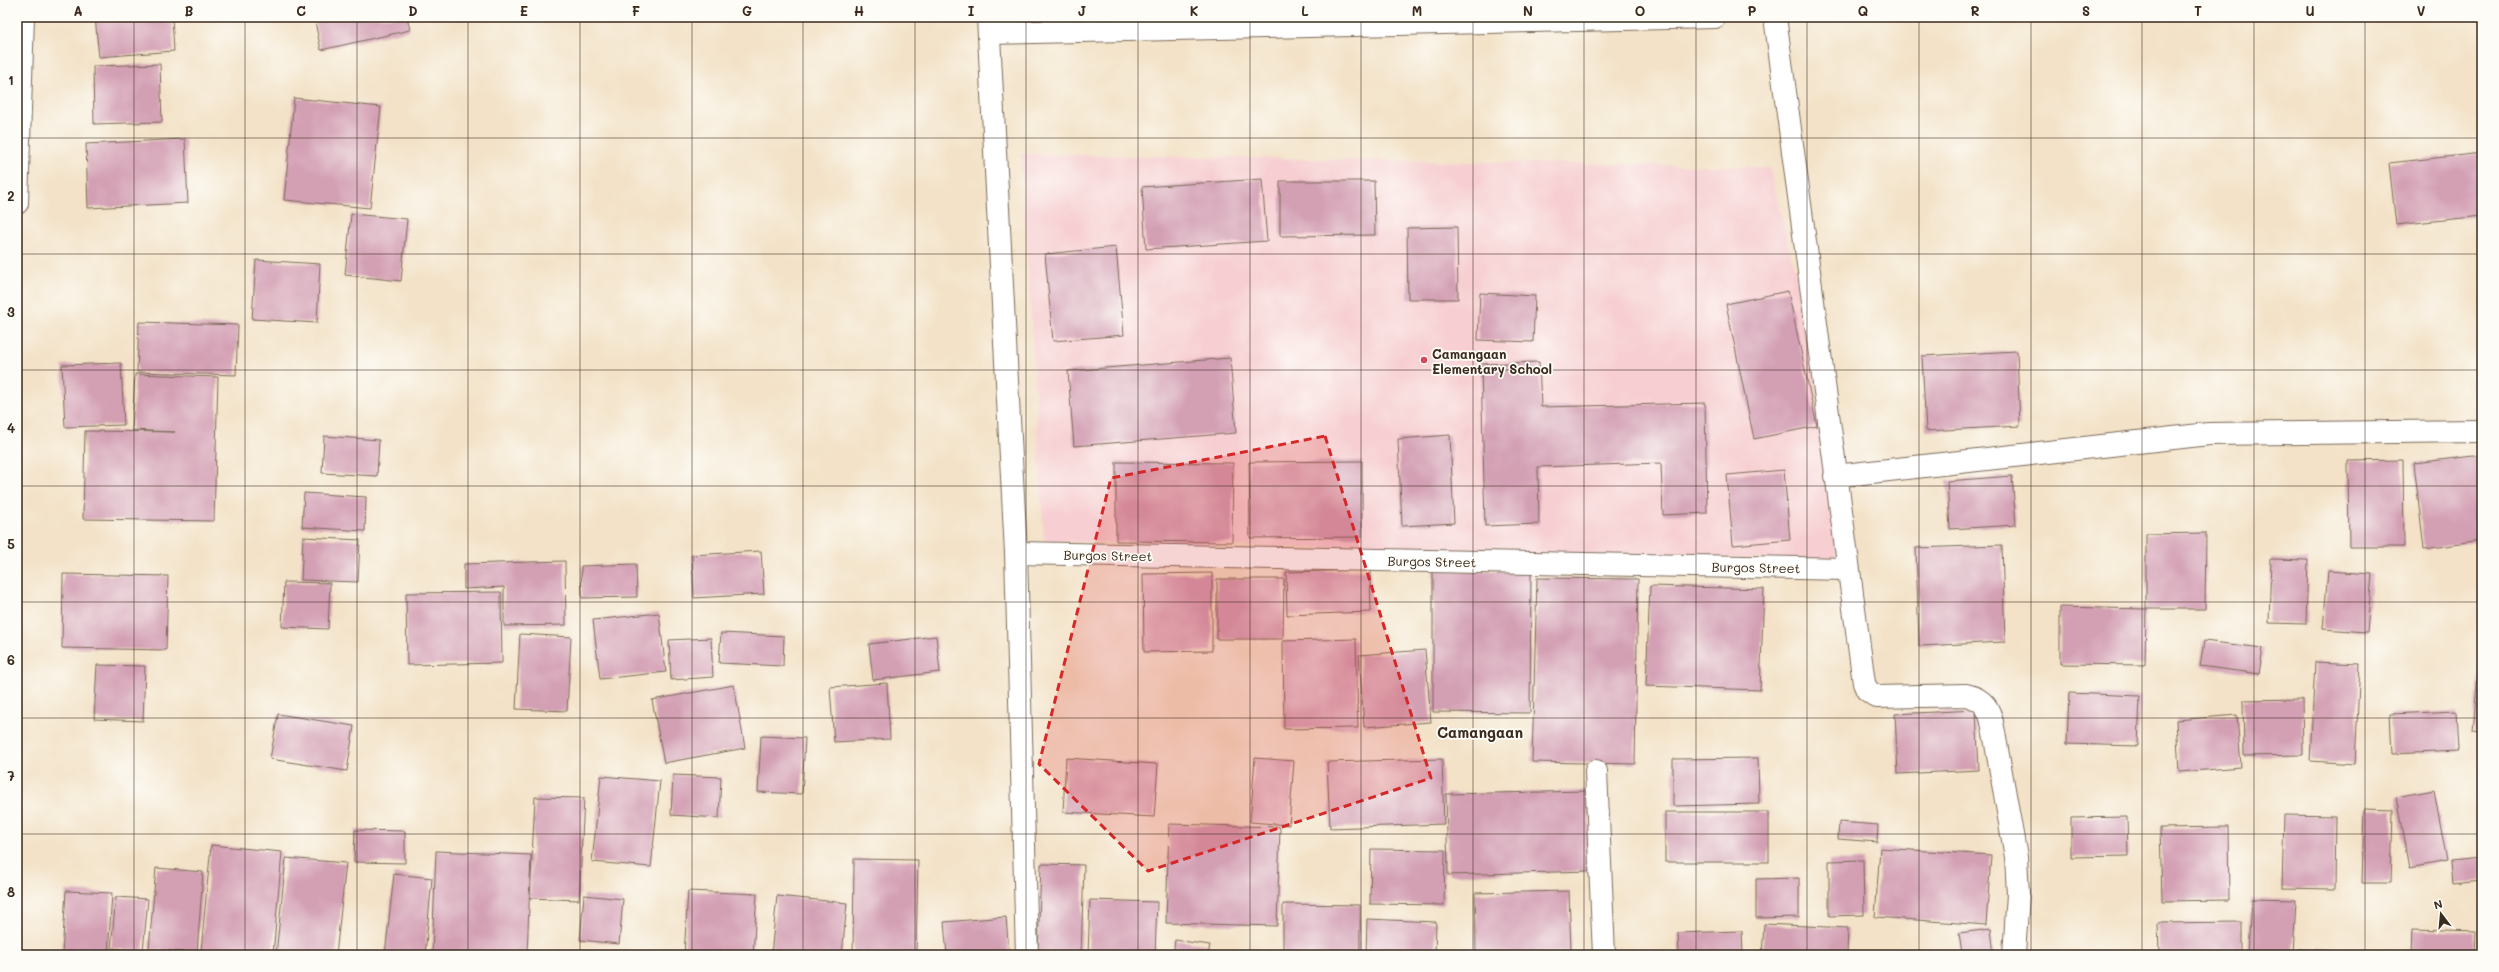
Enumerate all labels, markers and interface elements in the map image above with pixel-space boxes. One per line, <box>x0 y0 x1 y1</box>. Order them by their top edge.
text: A <box>73 2 83 19</box>
text: B <box>185 2 194 19</box>
text: C <box>296 2 306 19</box>
text: D <box>408 2 418 19</box>
text: E <box>520 2 528 19</box>
text: F <box>632 2 640 19</box>
text: G <box>742 2 752 19</box>
text: H <box>854 2 864 19</box>
text: I <box>968 2 975 19</box>
text: J <box>1078 2 1086 19</box>
text: K <box>1190 2 1199 19</box>
text: L <box>1301 2 1309 19</box>
text: M <box>1412 2 1422 19</box>
text: N <box>1523 2 1533 19</box>
text: O <box>1635 2 1645 19</box>
text: P <box>1748 2 1757 19</box>
text: Q <box>1858 2 1868 19</box>
text: R <box>1971 2 1980 19</box>
text: S <box>2082 2 2090 19</box>
text: T <box>2194 2 2202 19</box>
text: U <box>2305 2 2315 19</box>
text: V <box>2417 2 2426 19</box>
text: 1 <box>8 71 14 88</box>
text: 2 <box>7 187 15 204</box>
text: 3 <box>7 303 15 320</box>
place label: Camangaan Elementary School <box>1432 345 1552 378</box>
marker: Camangaan Elementary School <box>1419 355 1429 365</box>
text: 4 <box>7 419 15 436</box>
text: 5 <box>7 535 15 552</box>
street label: Burgos Street <box>1063 546 1153 564</box>
street label: Burgos Street <box>1387 552 1477 570</box>
street label: Burgos Street <box>1711 558 1801 576</box>
text: 6 <box>7 651 15 668</box>
district label: Camangaan <box>1437 722 1523 742</box>
text: 7 <box>7 767 15 784</box>
text: 8 <box>7 883 15 900</box>
north arrow <box>2421 894 2461 934</box>
text: N <box>2432 896 2444 912</box>

